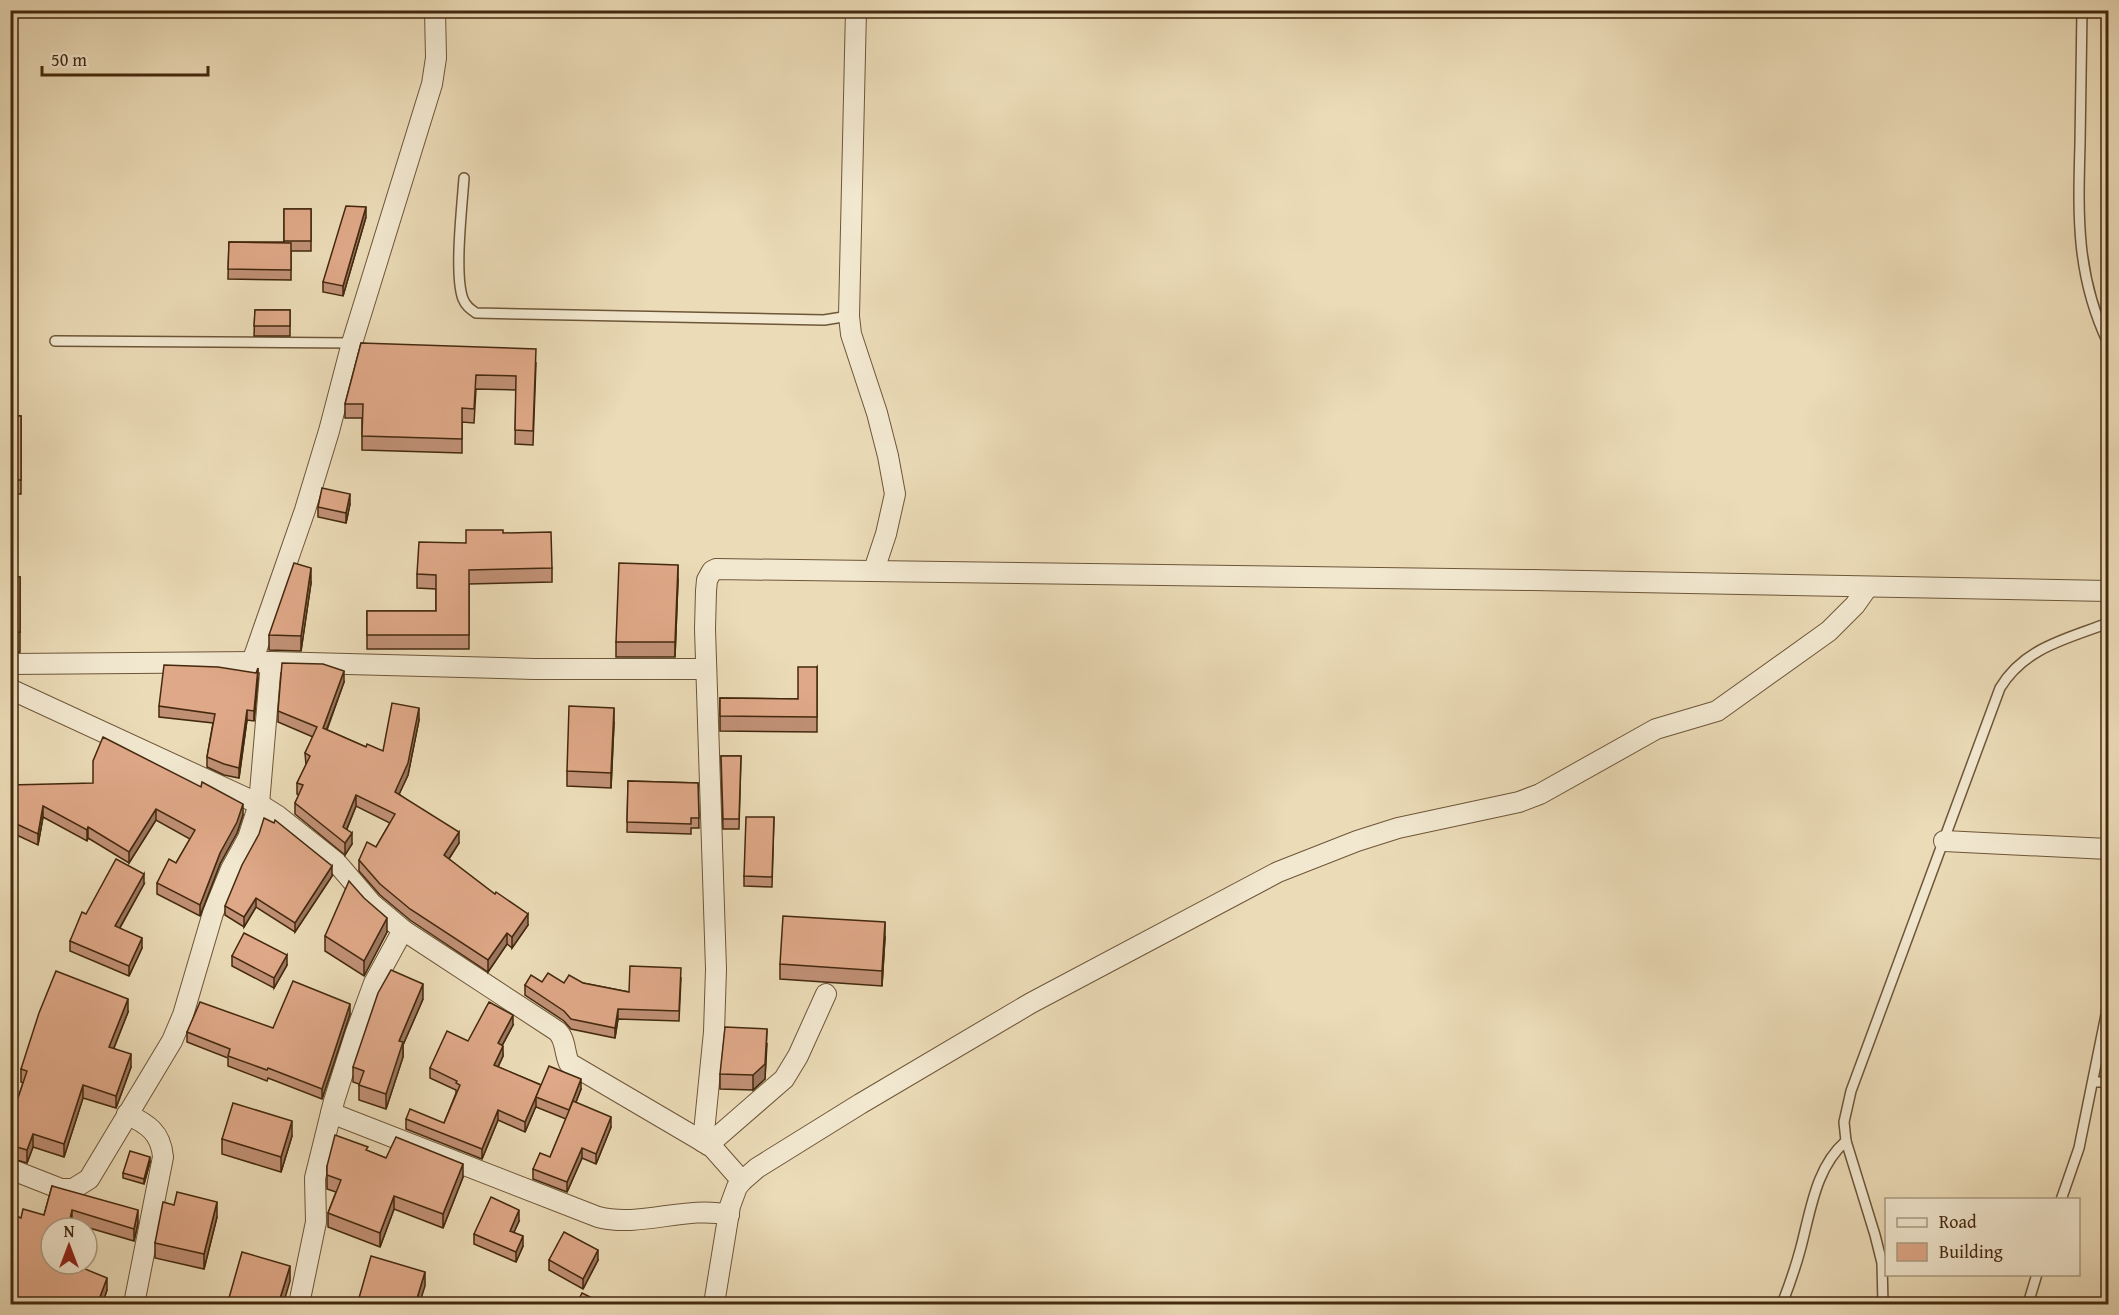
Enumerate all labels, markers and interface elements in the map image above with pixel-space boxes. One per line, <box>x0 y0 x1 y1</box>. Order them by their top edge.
scale bar <box>42 39 208 77</box>
text: 50 m <box>51 46 87 73</box>
legend <box>1885 1198 2080 1276</box>
text: Road <box>1939 1208 1977 1235</box>
north arrow <box>39 1216 99 1276</box>
text: N <box>64 1219 75 1243</box>
text: Building <box>1939 1238 2003 1265</box>

